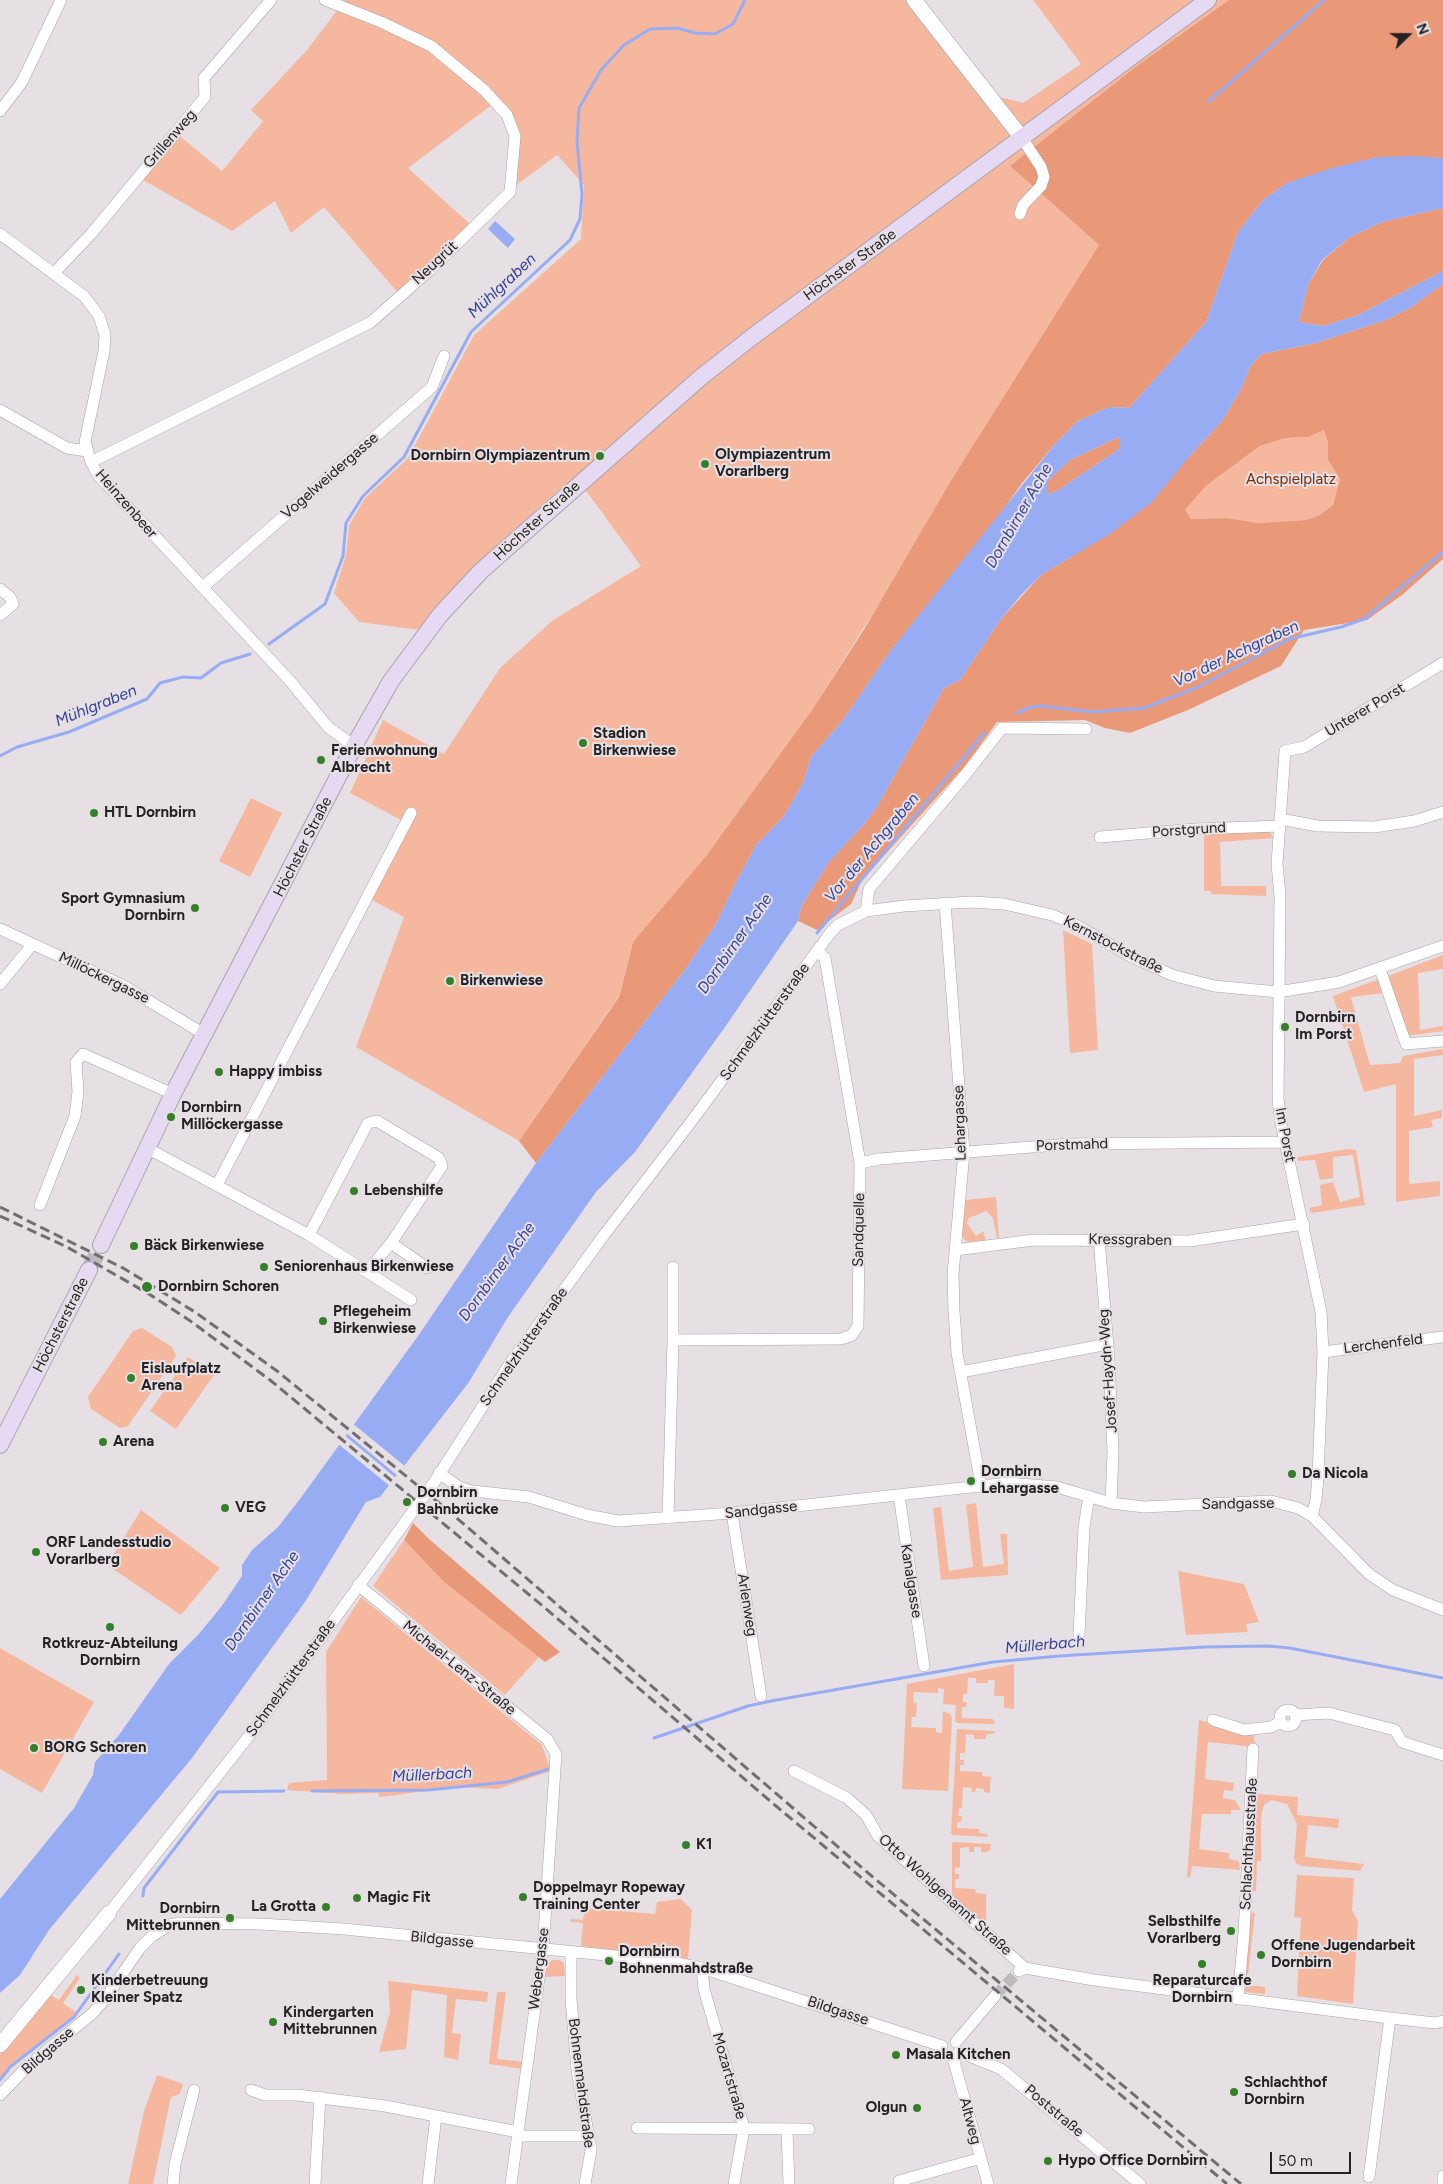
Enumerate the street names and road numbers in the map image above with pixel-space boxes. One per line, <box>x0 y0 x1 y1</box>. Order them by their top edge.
street label: Grillenweg <box>140 106 200 172</box>
street label: Höchster Straße <box>800 225 900 305</box>
street label: Neugrüt <box>408 237 462 289</box>
street label: Vogelweidergasse <box>278 429 382 523</box>
street label: Heinzenbeer <box>91 466 161 542</box>
street label: Höchster Straße <box>490 477 584 565</box>
street label: Unterer Porst <box>1322 679 1408 741</box>
street label: Höchster Straße <box>270 794 336 900</box>
street label: Porstgrund <box>1151 818 1227 842</box>
street label: Kernstockstraße <box>1060 912 1166 978</box>
street label: Millöckergasse <box>56 948 152 1008</box>
street label: Schmelzhütterstraße <box>716 960 814 1084</box>
street label: Lehargasse <box>950 1085 970 1161</box>
street label: Im Porst <box>1271 1106 1299 1164</box>
street label: Porstmahd <box>1035 1135 1109 1155</box>
street label: Sandquelle <box>849 1193 869 1267</box>
street label: Kressgraben <box>1088 1230 1172 1250</box>
street label: Höchsterstraße <box>29 1274 93 1376</box>
street label: Schmelzhütterstraße <box>476 1284 572 1410</box>
street label: Josef-Haydn-Weg <box>1095 1308 1121 1434</box>
street label: Lerchenfeld <box>1342 1330 1424 1358</box>
street label: Sandgasse <box>1202 1494 1274 1514</box>
street label: Sandgasse <box>724 1497 798 1523</box>
street label: Kanalgasse <box>896 1543 926 1619</box>
street label: Arlenweg <box>733 1572 761 1638</box>
street label: Schmelzhütterstraße <box>242 1616 340 1740</box>
street label: Michael-Lenz-Straße <box>399 1617 519 1719</box>
street label: Schlachthausstraße <box>1237 1778 1261 1910</box>
street label: Otto Wohlgenannt Straße <box>875 1830 1015 1960</box>
street label: Webergasse <box>525 1927 553 2011</box>
street label: Bildgasse <box>410 1928 474 1952</box>
street label: Bildgasse <box>805 1993 871 2029</box>
street label: Bohnenmahdstraße <box>564 2017 598 2149</box>
street label: Bildgasse <box>18 2023 78 2079</box>
street label: Mozartstraße <box>708 2031 750 2121</box>
street label: Poststraße <box>1021 2081 1087 2141</box>
street label: Altweg <box>955 2096 985 2146</box>

